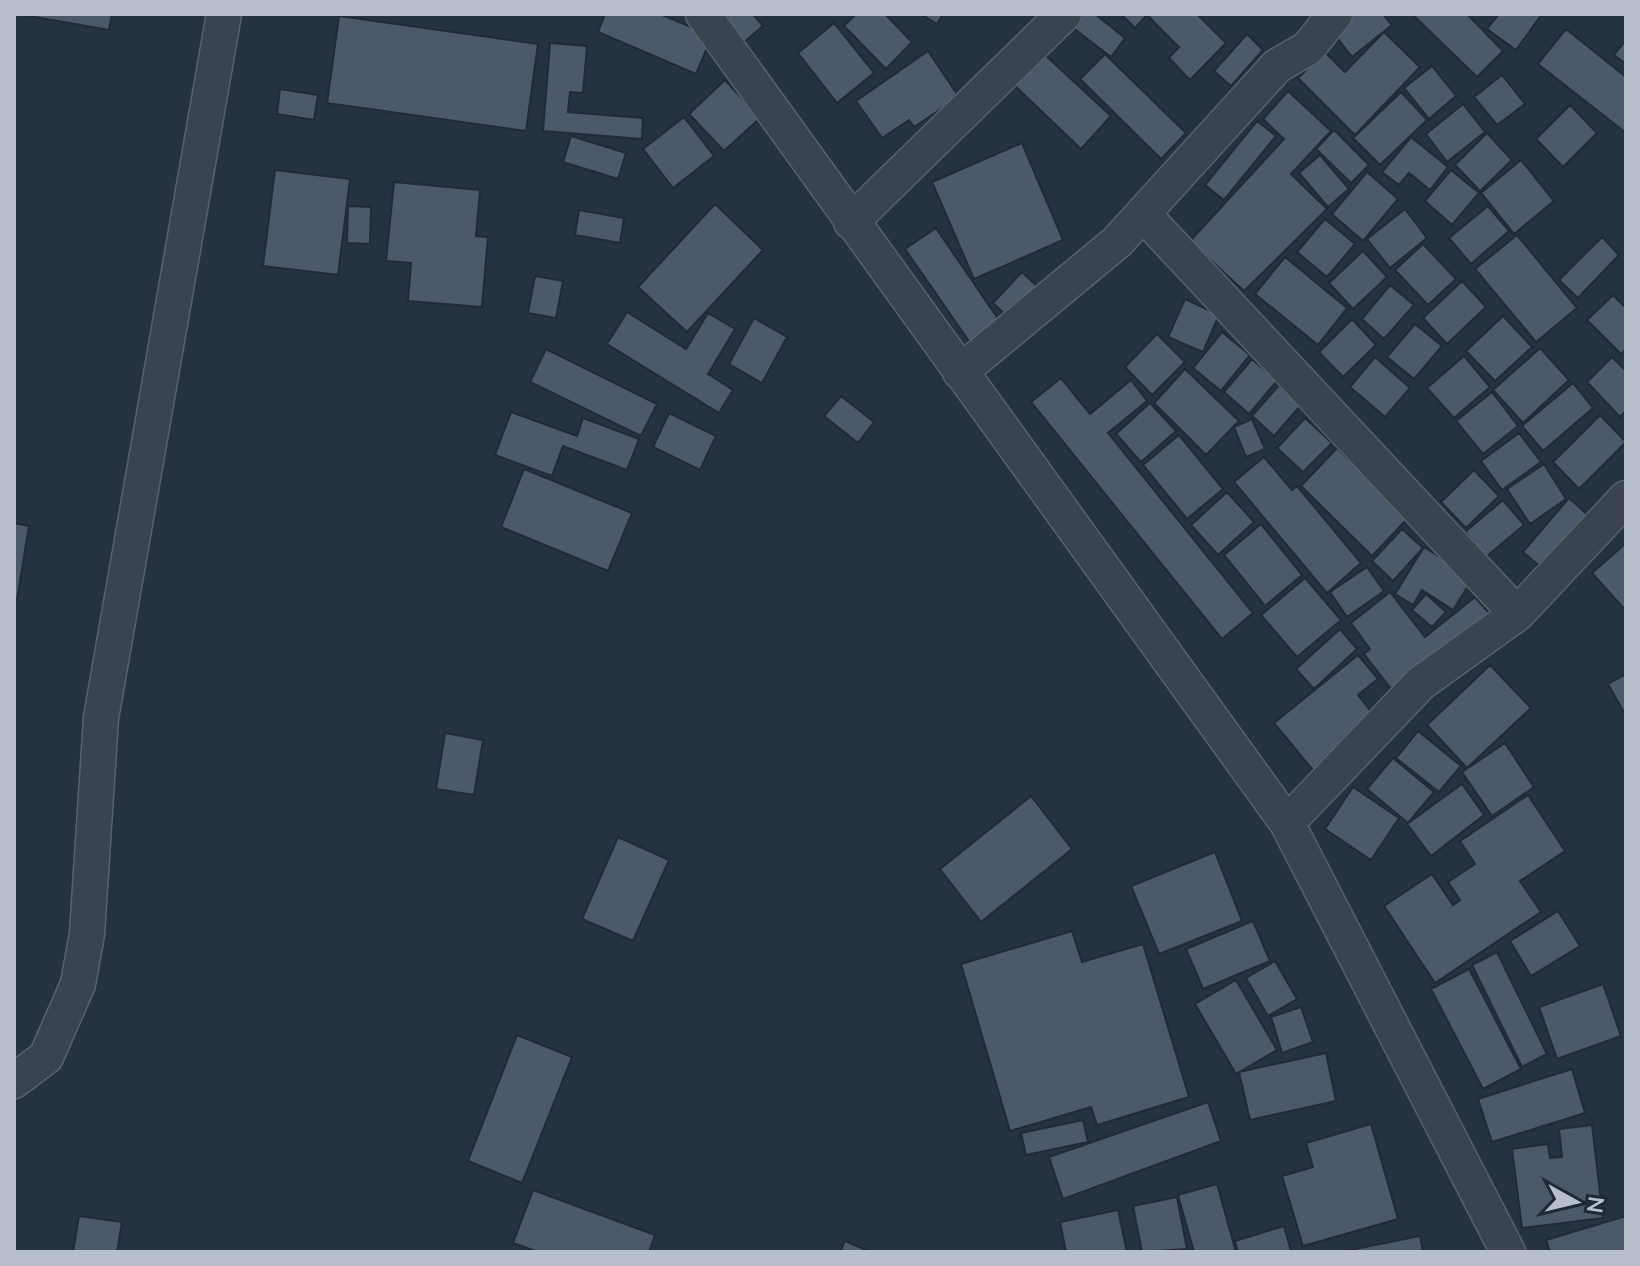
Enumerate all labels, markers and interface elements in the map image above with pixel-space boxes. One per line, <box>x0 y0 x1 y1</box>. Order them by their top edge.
north arrow <box>1536 1162 1616 1242</box>
text: N <box>1579 1194 1611 1215</box>

